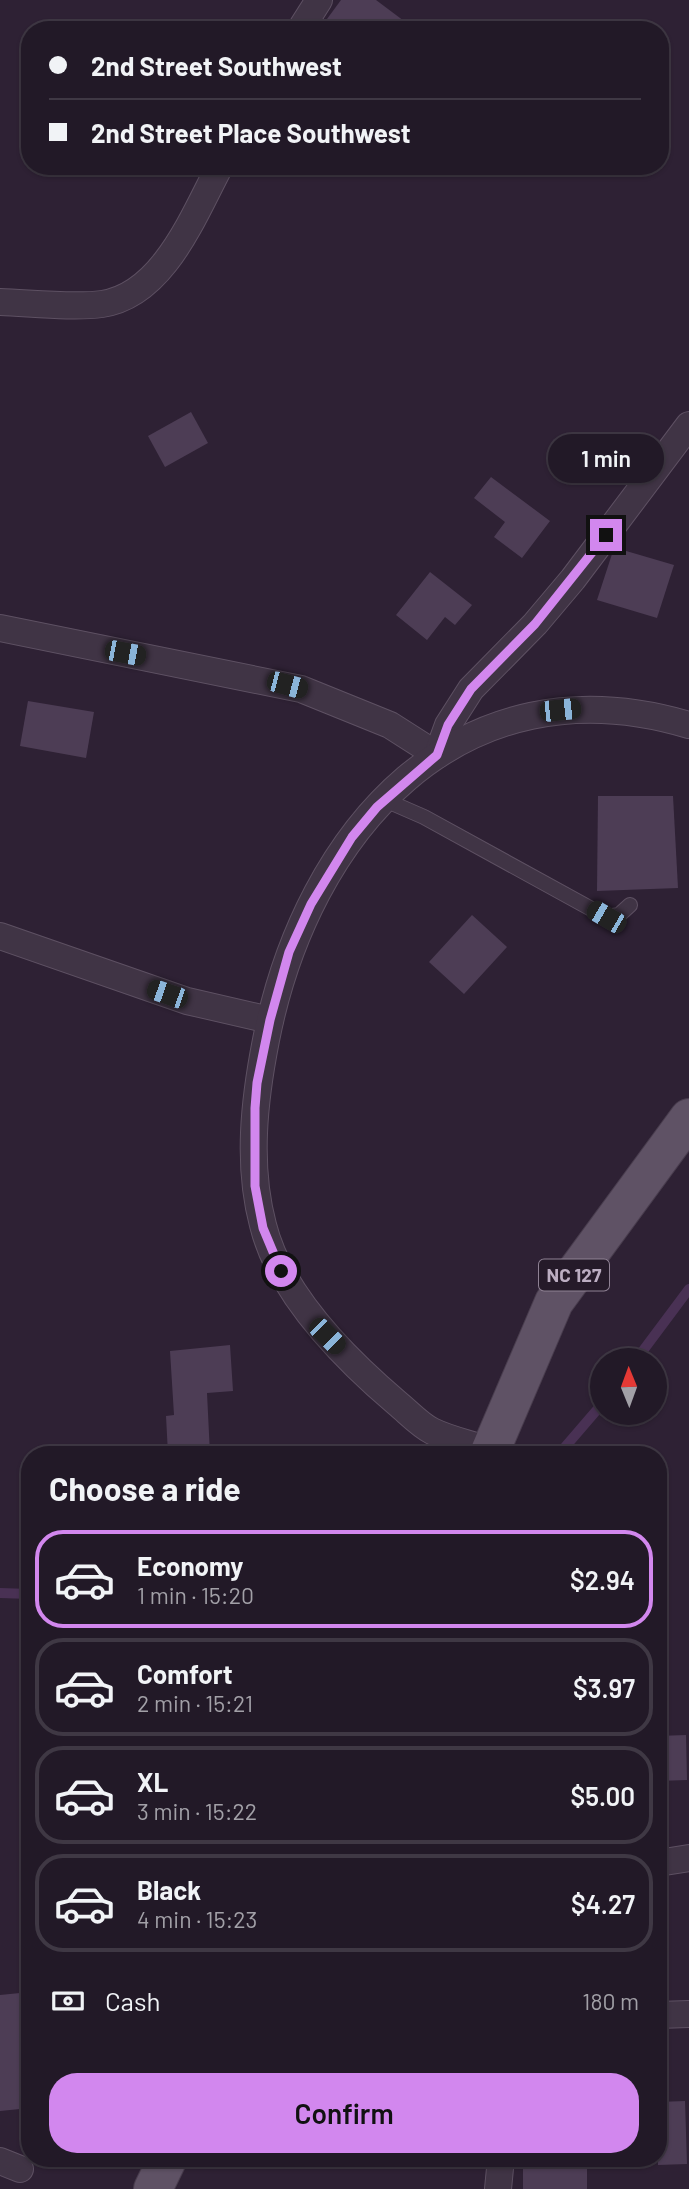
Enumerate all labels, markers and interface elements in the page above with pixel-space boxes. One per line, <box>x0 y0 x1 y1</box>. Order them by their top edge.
text: 2nd Street Southwest <box>91 50 342 81</box>
text: 2nd Street Place Southwest <box>91 117 411 148</box>
callout: 1 min <box>548 434 664 482</box>
text: 1 min <box>581 444 631 472</box>
route end <box>590 519 622 551</box>
car <box>103 639 148 667</box>
car <box>264 669 311 701</box>
car <box>539 697 582 723</box>
car <box>583 897 630 937</box>
car <box>144 977 191 1011</box>
route start <box>265 1255 297 1287</box>
road number: NC 127 <box>539 1260 609 1290</box>
car <box>305 1314 350 1358</box>
north arrow <box>590 1348 667 1424</box>
map controls <box>590 1348 667 1425</box>
text: Choose a ride <box>49 1469 241 1507</box>
icon: car <box>53 1548 116 1611</box>
text: Economy <box>137 1550 243 1581</box>
text: $2.94 <box>570 1564 635 1595</box>
text: 1 min · 15:20 <box>137 1581 254 1609</box>
icon: car <box>53 1656 116 1719</box>
text: Comfort <box>137 1658 233 1689</box>
text: $3.97 <box>573 1672 635 1703</box>
text: 2 min · 15:21 <box>137 1689 253 1717</box>
icon: car <box>53 1764 116 1827</box>
text: XL <box>137 1766 168 1797</box>
text: $5.00 <box>571 1780 635 1811</box>
text: 3 min · 15:22 <box>137 1797 257 1825</box>
icon: car <box>53 1872 116 1935</box>
text: Black <box>137 1874 201 1905</box>
text: $4.27 <box>571 1888 635 1919</box>
text: 4 min · 15:23 <box>137 1905 257 1933</box>
icon: cash <box>49 1982 87 2020</box>
text: Cash <box>105 1985 160 2016</box>
text: 180 m <box>582 1987 639 2015</box>
button: Confirm <box>49 2073 639 2153</box>

